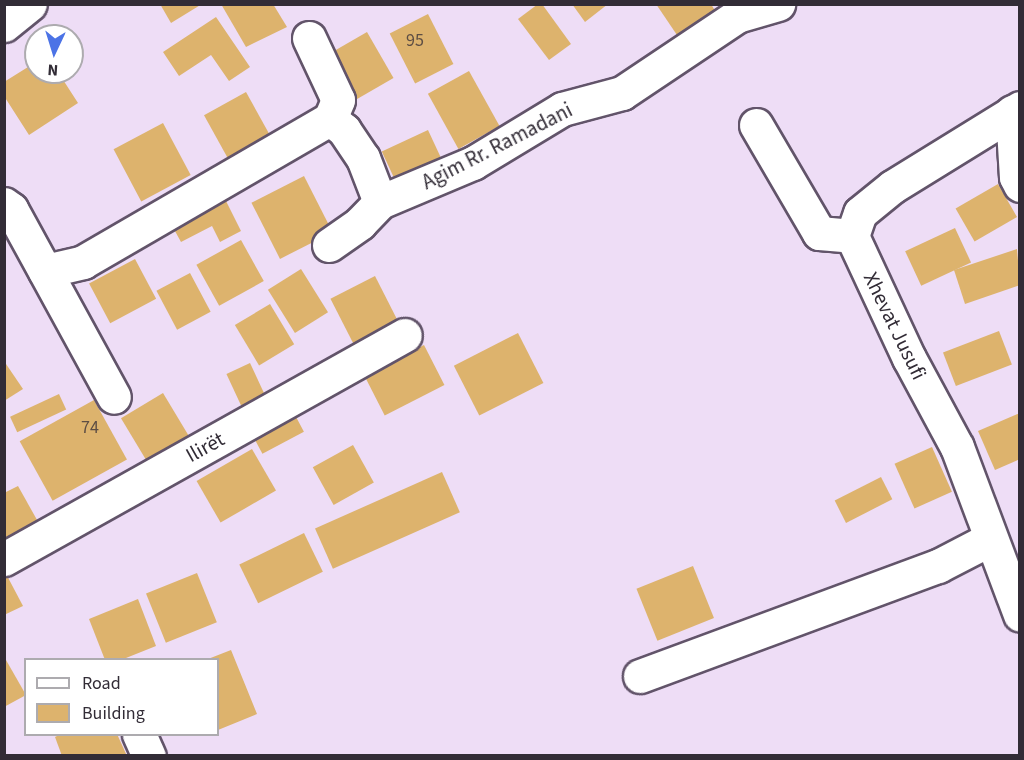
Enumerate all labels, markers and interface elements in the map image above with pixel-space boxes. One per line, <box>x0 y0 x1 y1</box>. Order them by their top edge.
north arrow <box>24 24 84 84</box>
house number: 95 <box>406 30 424 52</box>
text: N <box>47 59 59 81</box>
street label: Agim Rr. Ramadani <box>418 97 576 195</box>
street label: Xhevat Jusufi <box>858 268 932 384</box>
house number: 74 <box>81 417 99 439</box>
street label: Ilirët <box>181 426 229 468</box>
legend <box>24 658 219 736</box>
text: Road <box>82 671 121 696</box>
text: Building <box>82 701 145 726</box>

